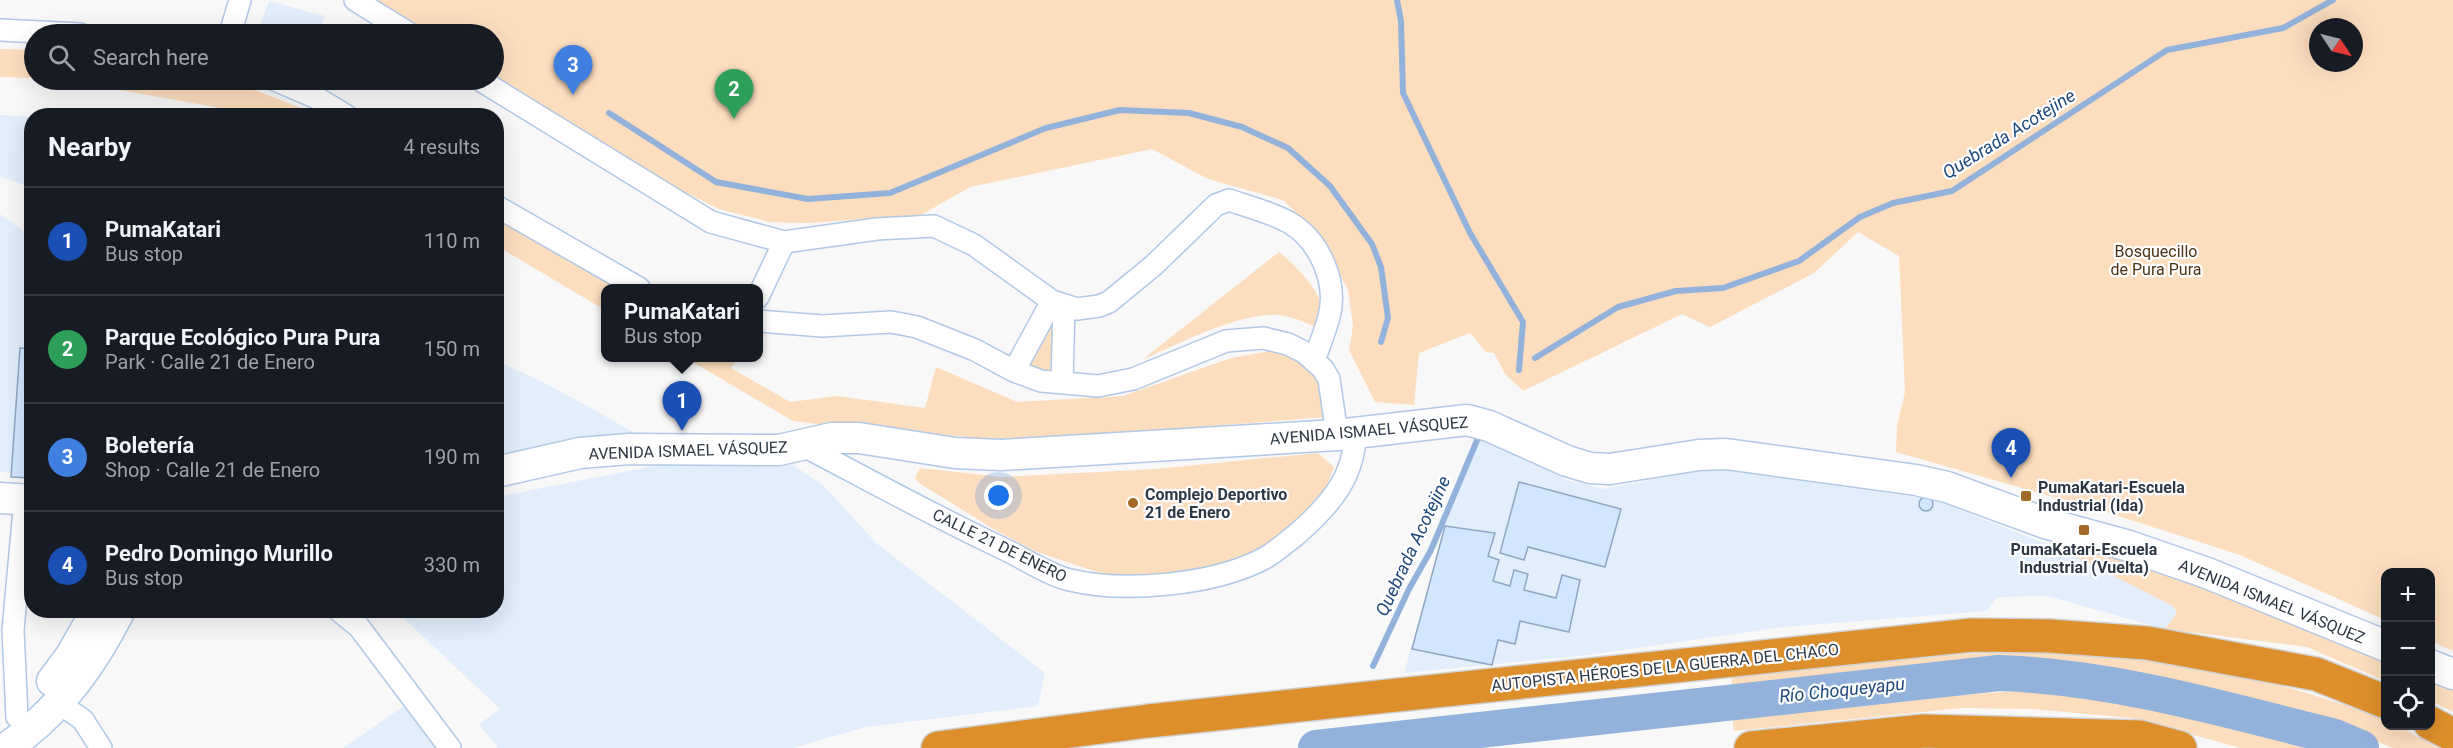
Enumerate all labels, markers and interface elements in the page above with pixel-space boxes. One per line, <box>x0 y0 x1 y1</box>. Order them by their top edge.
north arrow <box>2309 18 2363 72</box>
search box <box>24 24 504 90</box>
icon: search <box>45 41 78 74</box>
text: Search here <box>93 45 209 70</box>
pin: 3 <box>554 46 592 95</box>
pin: 2 <box>714 70 754 119</box>
water label: Quebrada Acotejine <box>1939 84 2079 183</box>
text: Nearby <box>48 132 131 162</box>
text: 4 results <box>404 135 480 159</box>
text: PumaKatari <box>105 217 221 242</box>
text: 1 <box>62 229 73 253</box>
text: 110 m <box>424 229 480 253</box>
text: Bus stop <box>105 242 183 266</box>
park label: Bosquecillo de Pura Pura <box>2111 242 2201 279</box>
popup <box>601 284 763 362</box>
text: PumaKatari <box>624 299 740 324</box>
text: Bus stop <box>624 324 702 348</box>
text: Parque Ecológico Pura Pura <box>105 325 380 350</box>
text: 2 <box>62 337 73 361</box>
text: 150 m <box>424 337 480 361</box>
text: Park · Calle 21 de Enero <box>105 350 315 374</box>
pin: 1 <box>662 382 702 431</box>
street label: AVENIDA ISMAEL VÁSQUEZ <box>1269 412 1469 449</box>
pin: 4 <box>1992 428 2030 478</box>
text: Boletería <box>105 433 194 458</box>
street label: AVENIDA ISMAEL VÁSQUEZ <box>588 438 788 463</box>
text: 3 <box>62 445 73 469</box>
text: 190 m <box>424 445 480 469</box>
text: Shop · Calle 21 de Enero <box>105 458 320 482</box>
water label: Quebrada Acotejine <box>1371 472 1454 619</box>
place label: PumaKatari-Escuela Industrial (Ida) <box>2038 478 2185 515</box>
your location <box>984 481 1013 510</box>
place label: Complejo Deportivo 21 de Enero <box>1145 485 1287 522</box>
marker: PumaKatari-Escuela Industrial (Ida) <box>2019 489 2033 503</box>
marker: Complejo Deportivo 21 de Enero <box>1126 496 1140 510</box>
street label: CALLE 21 DE ENERO <box>929 505 1070 586</box>
marker: PumaKatari-Escuela Industrial (Vuelta) <box>2077 523 2091 537</box>
place label: PumaKatari-Escuela Industrial (Vuelta) <box>2011 540 2158 577</box>
text: Pedro Domingo Murillo <box>105 541 333 566</box>
text: 4 <box>62 553 73 577</box>
text: 330 m <box>424 553 480 577</box>
street label: AVENIDA ISMAEL VÁSQUEZ <box>2176 555 2368 648</box>
text: Bus stop <box>105 566 183 590</box>
map controls <box>2381 568 2435 730</box>
button: + <box>2381 568 2435 622</box>
button: − <box>2381 622 2435 676</box>
street label: AUTOPISTA HÉROES DE LA GUERRA DEL CHACO <box>1490 640 1840 695</box>
water label: Río Choqueyapu <box>1778 672 1906 707</box>
button: locate <box>2381 676 2435 730</box>

